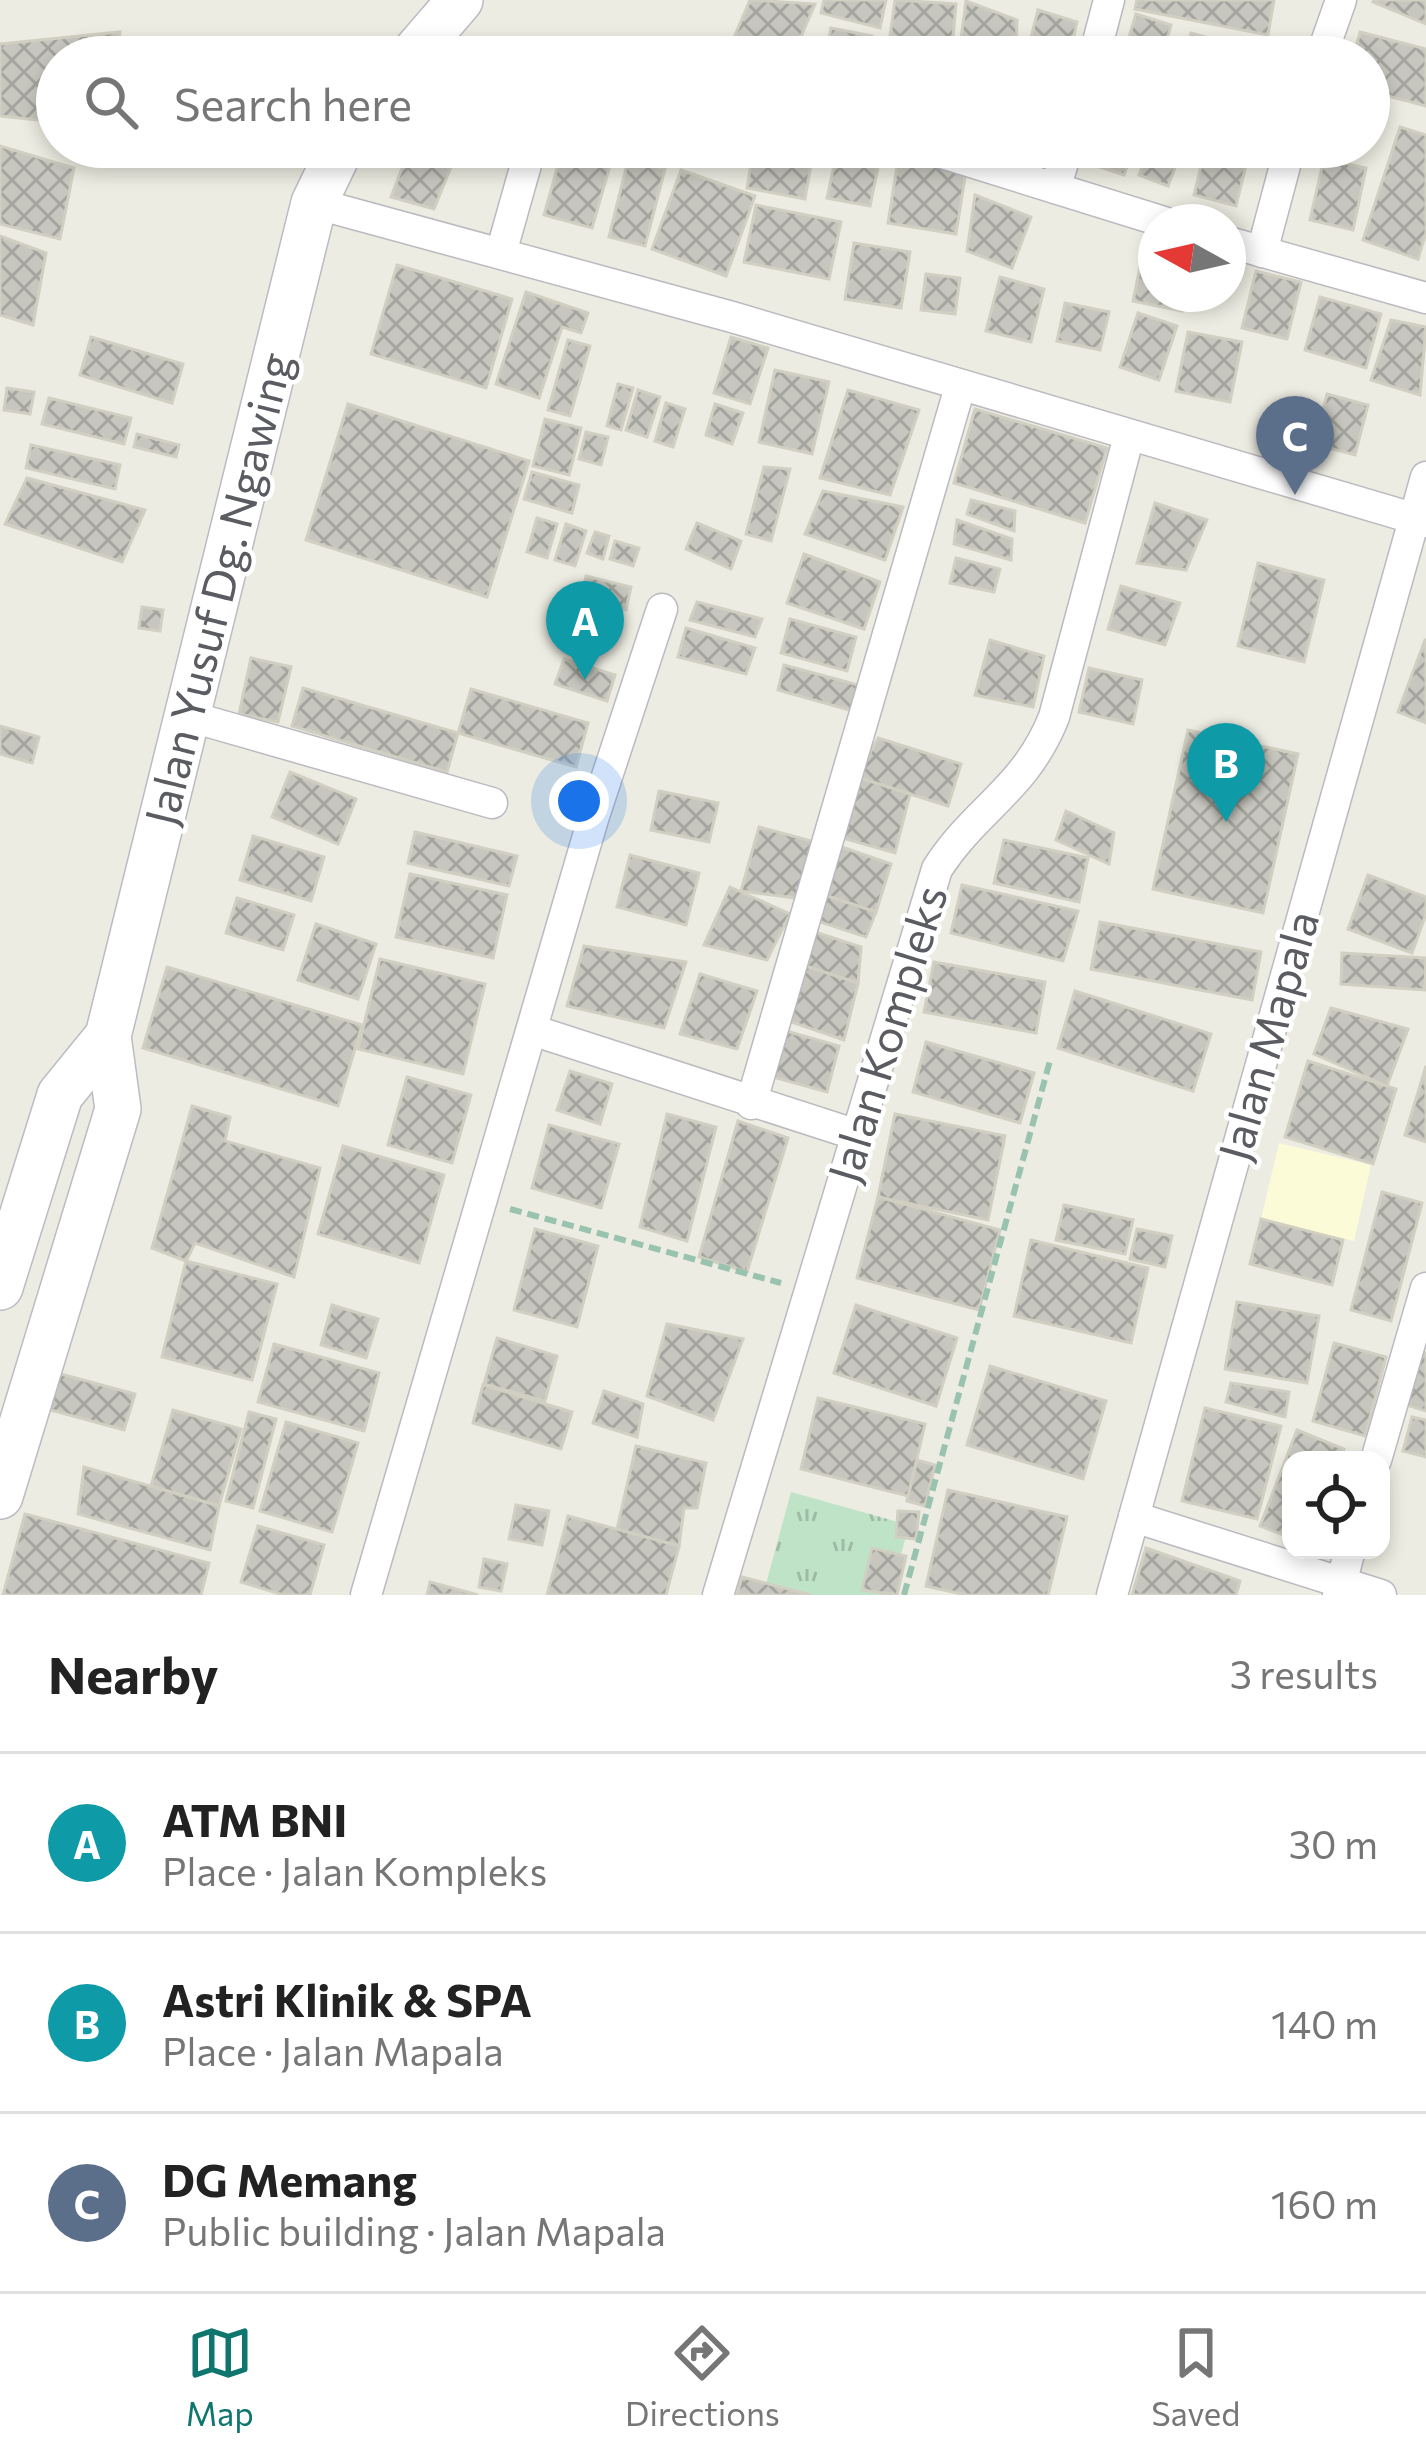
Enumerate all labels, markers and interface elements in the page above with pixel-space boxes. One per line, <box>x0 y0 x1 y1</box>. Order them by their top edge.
search box <box>36 36 1390 168</box>
icon: search <box>78 69 144 135</box>
text: Search here <box>174 75 412 130</box>
north arrow <box>1138 204 1246 312</box>
street label: Jalan Yusuf Dg. Ngawing <box>131 346 302 830</box>
pin: C <box>1256 396 1334 495</box>
pin: A <box>546 581 624 680</box>
pin: B <box>1187 723 1265 822</box>
your location <box>549 771 609 831</box>
street label: Jalan Kompleks <box>814 878 957 1188</box>
street label: Jalan Mapala <box>1205 904 1328 1167</box>
map controls <box>1282 1451 1390 1559</box>
button: locate <box>1282 1451 1390 1559</box>
text: Nearby <box>48 1642 218 1705</box>
text: 3 results <box>1230 1649 1378 1697</box>
text: ATM BNI <box>162 1791 347 1846</box>
text: A <box>73 1819 101 1867</box>
text: 30 m <box>1289 1819 1378 1867</box>
text: Place · Jalan Kompleks <box>162 1846 547 1894</box>
text: Astri Klinik & SPA <box>162 1971 532 2026</box>
text: B <box>74 1999 100 2047</box>
text: 140 m <box>1271 1999 1378 2047</box>
text: Place · Jalan Mapala <box>162 2026 504 2074</box>
text: DG Memang <box>162 2151 417 2206</box>
text: C <box>74 2179 100 2227</box>
text: 160 m <box>1271 2179 1378 2227</box>
text: Public building · Jalan Mapala <box>162 2206 666 2254</box>
tab: Map <box>186 2320 254 2433</box>
tab: Directions <box>625 2320 780 2433</box>
tab: Saved <box>1151 2320 1240 2433</box>

